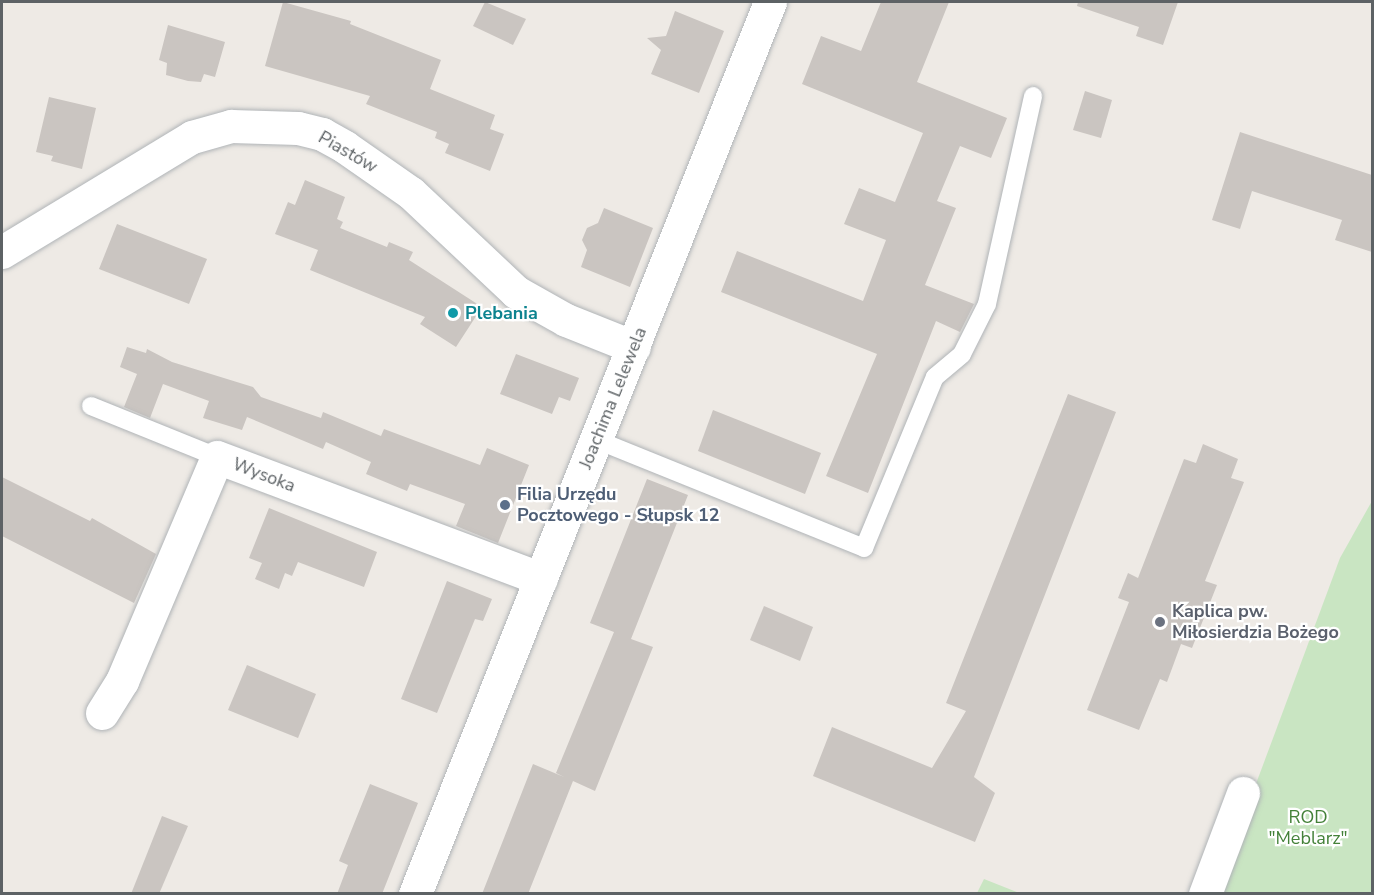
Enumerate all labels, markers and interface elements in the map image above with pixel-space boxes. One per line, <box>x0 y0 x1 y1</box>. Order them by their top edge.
street label: Piastów <box>314 126 382 178</box>
place label: Plebania <box>465 302 538 324</box>
marker: Plebania <box>446 306 460 320</box>
street label: Joachima Lelewela <box>575 324 651 472</box>
street label: Wysoka <box>230 453 298 497</box>
place label: Filia Urzędu Pocztowego - Słupsk 12 <box>517 484 720 526</box>
marker: Filia Urzędu Pocztowego - Słupsk 12 <box>498 498 512 512</box>
place label: Kaplica pw. Miłosierdzia Bożego <box>1172 601 1339 644</box>
marker: Kaplica pw. Miłosierdzia Bożego <box>1153 615 1167 629</box>
park label: ROD "Meblarz" <box>1268 807 1348 850</box>

